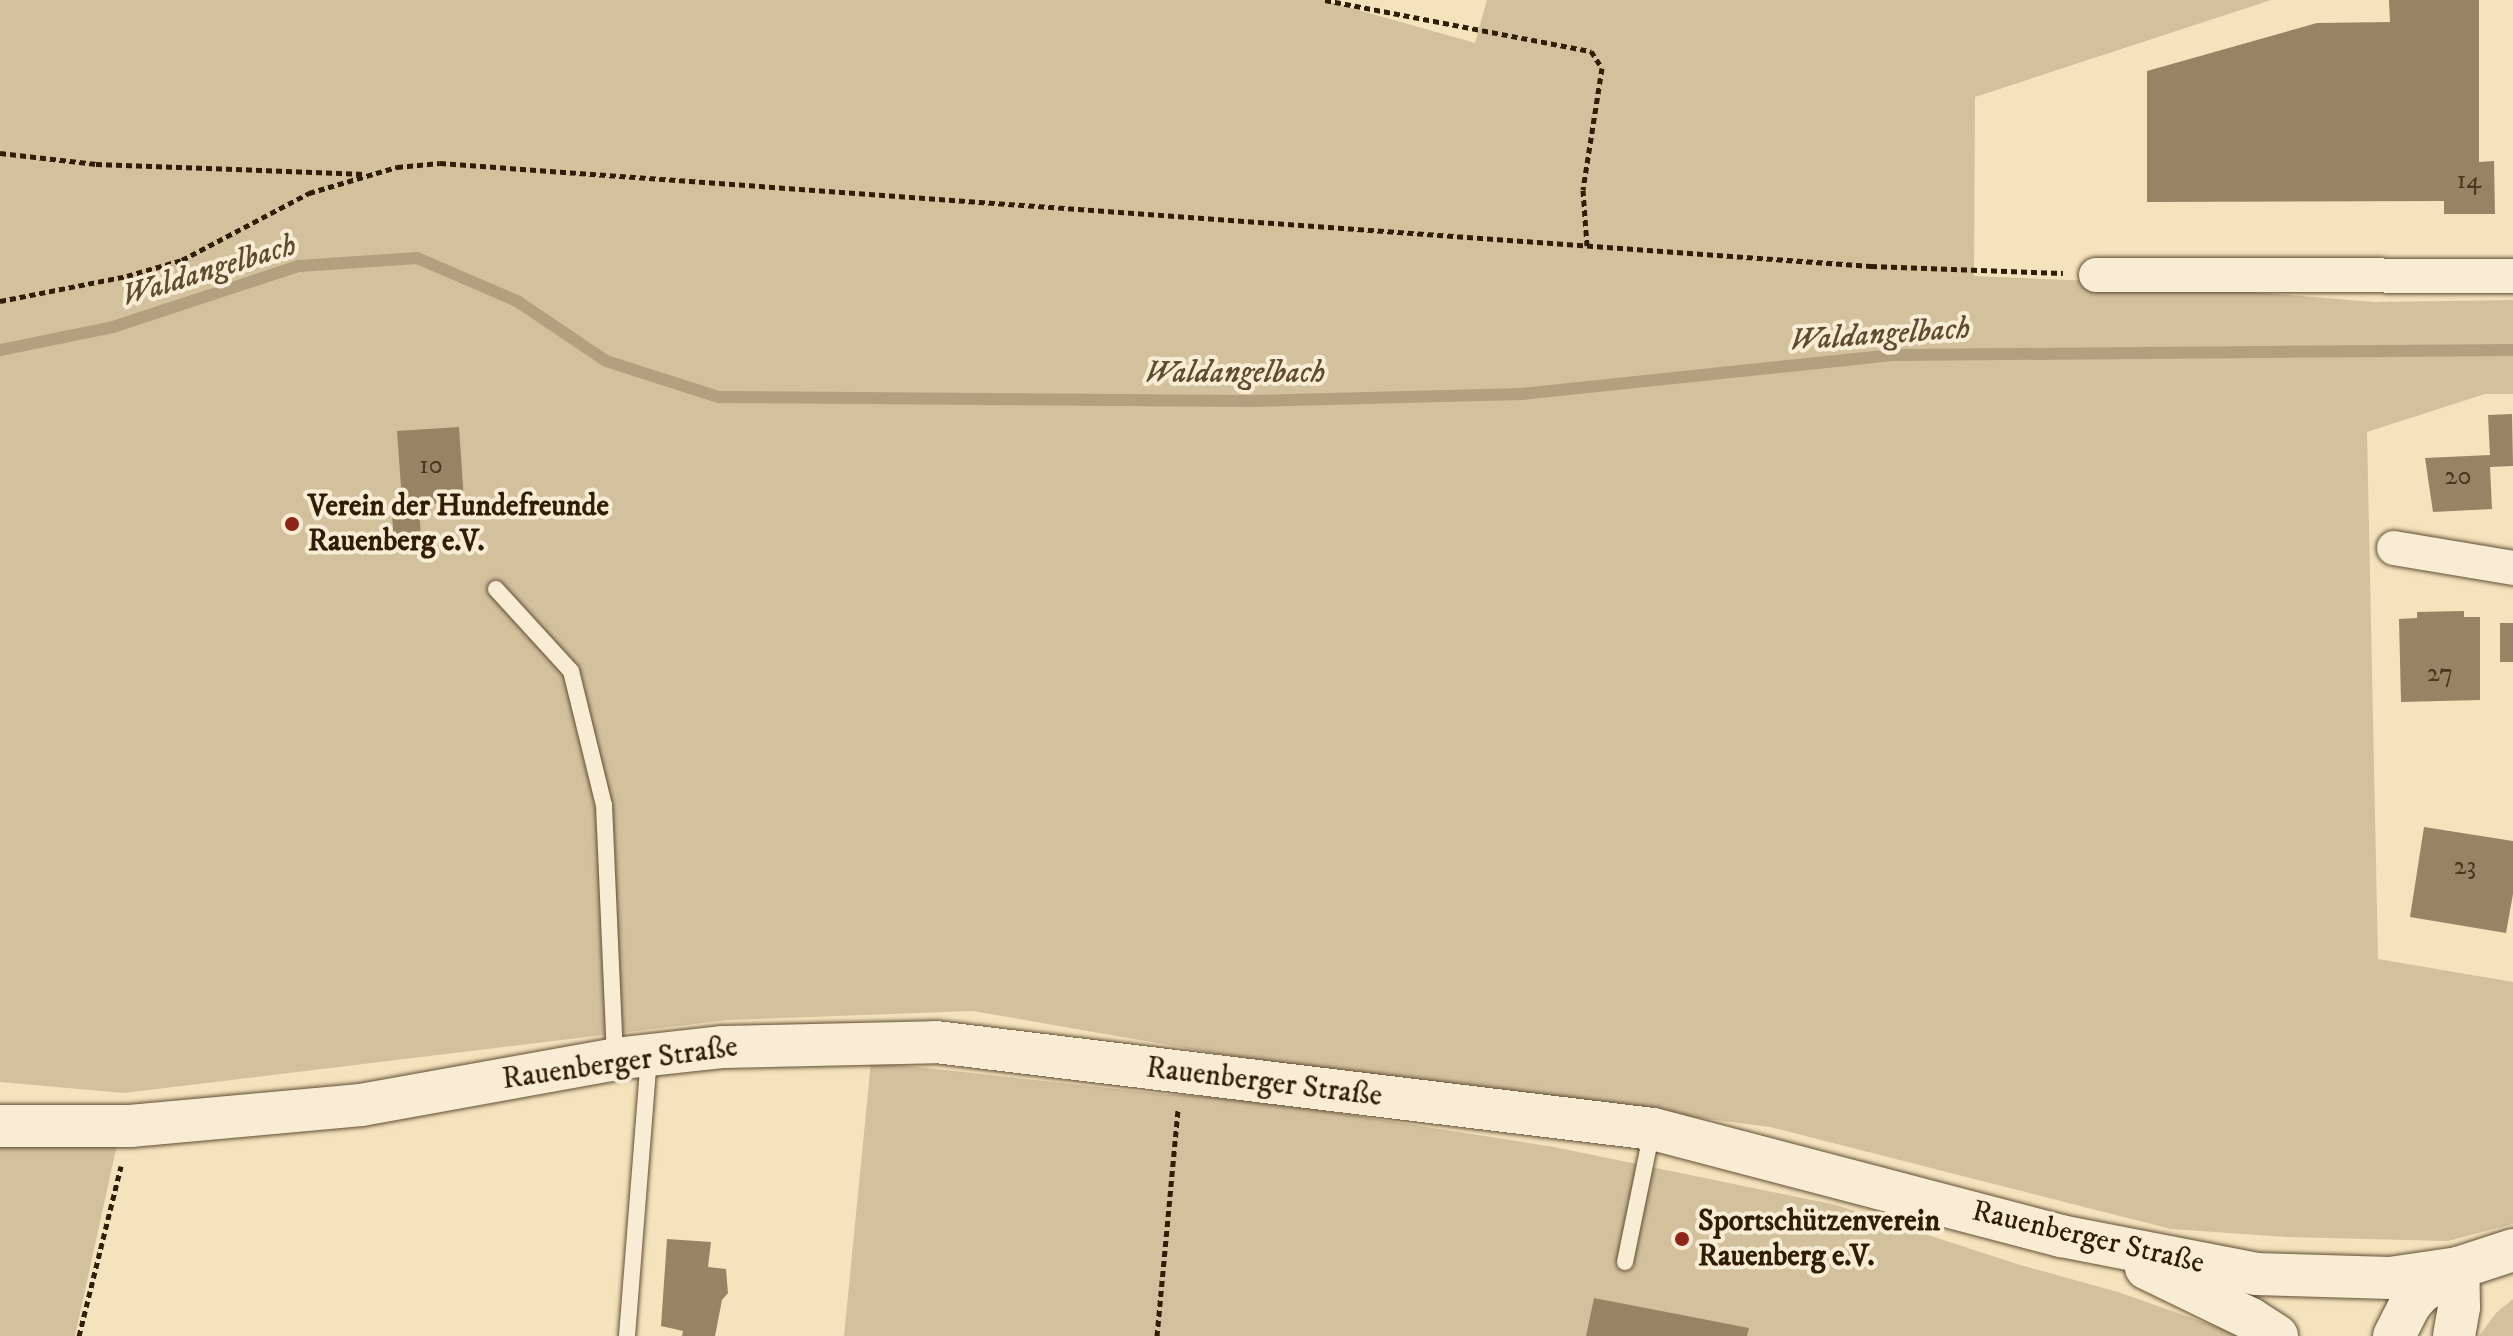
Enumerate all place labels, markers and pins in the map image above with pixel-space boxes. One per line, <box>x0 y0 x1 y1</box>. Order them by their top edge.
place label: Verein der Hundefreunde Rauenberg e.V. <box>308 489 609 560</box>
marker: Verein der Hundefreunde Rauenberg e.V. <box>283 515 301 533</box>
place label: Sportschützenverein Rauenberg e.V. <box>1698 1204 1940 1274</box>
marker: Sportschützenverein Rauenberg e.V. <box>1673 1230 1691 1248</box>

